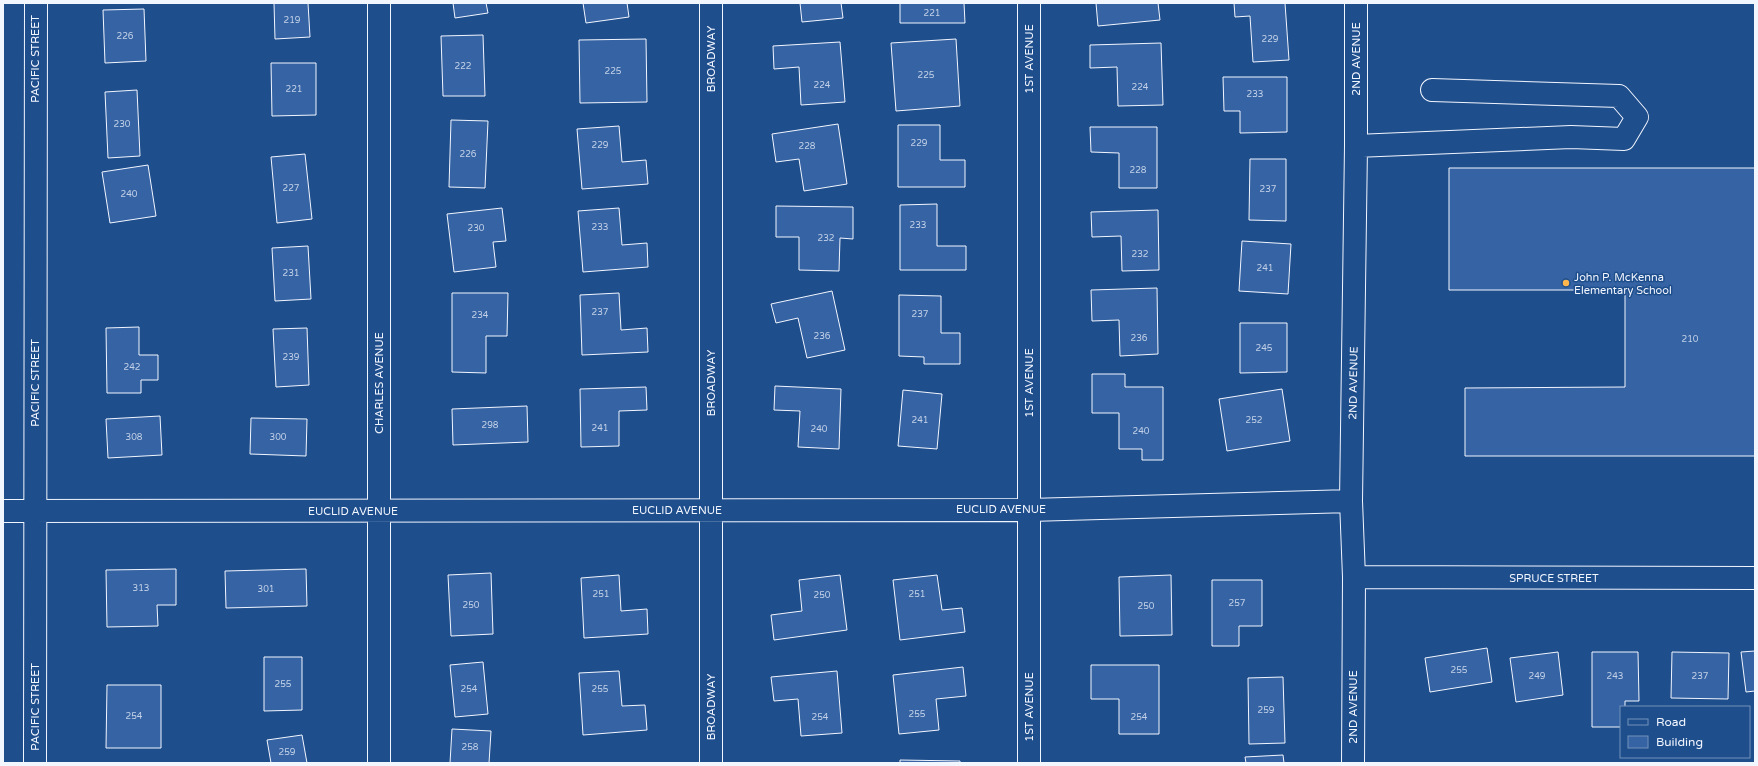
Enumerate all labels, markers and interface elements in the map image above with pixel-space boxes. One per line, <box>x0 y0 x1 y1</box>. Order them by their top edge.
house number: 221 <box>924 8 940 19</box>
street label: PACIFIC STREET <box>29 15 42 103</box>
house number: 219 <box>284 15 301 26</box>
street label: 2ND AVENUE <box>1350 22 1363 96</box>
street label: 1ST AVENUE <box>1023 24 1036 94</box>
street label: BROADWAY <box>705 26 718 92</box>
house number: 226 <box>117 31 134 42</box>
house number: 229 <box>1262 34 1279 45</box>
house number: 222 <box>455 61 471 72</box>
house number: 225 <box>605 66 622 77</box>
house number: 225 <box>918 70 935 81</box>
house number: 224 <box>814 80 831 91</box>
house number: 224 <box>1132 82 1149 93</box>
house number: 221 <box>286 84 302 95</box>
house number: 233 <box>1247 89 1263 100</box>
house number: 230 <box>114 119 131 130</box>
house number: 229 <box>911 138 928 149</box>
house number: 229 <box>592 140 609 151</box>
house number: 228 <box>799 141 816 152</box>
house number: 226 <box>460 149 477 160</box>
house number: 228 <box>1130 165 1147 176</box>
house number: 227 <box>283 183 300 194</box>
house number: 237 <box>1260 184 1277 195</box>
house number: 240 <box>121 189 138 200</box>
house number: 233 <box>910 220 926 231</box>
house number: 233 <box>592 222 608 233</box>
house number: 230 <box>468 223 485 234</box>
house number: 232 <box>818 233 834 244</box>
house number: 232 <box>1132 249 1148 260</box>
house number: 241 <box>1257 263 1273 274</box>
house number: 231 <box>283 268 299 279</box>
place label: John P. McKenna Elementary School <box>1574 271 1672 297</box>
marker: John P. McKenna Elementary School <box>1561 278 1571 288</box>
house number: 237 <box>592 307 609 318</box>
house number: 237 <box>912 309 929 320</box>
house number: 234 <box>472 310 489 321</box>
house number: 236 <box>814 331 831 342</box>
street label: CHARLES AVENUE <box>373 332 386 434</box>
house number: 236 <box>1131 333 1148 344</box>
house number: 210 <box>1682 334 1699 345</box>
street label: PACIFIC STREET <box>29 339 42 427</box>
house number: 245 <box>1256 343 1273 354</box>
street label: 2ND AVENUE <box>1346 346 1361 420</box>
street label: 1ST AVENUE <box>1023 348 1036 418</box>
street label: BROADWAY <box>705 350 718 416</box>
house number: 239 <box>283 352 300 363</box>
house number: 242 <box>124 362 140 373</box>
house number: 241 <box>912 415 928 426</box>
house number: 252 <box>1246 415 1262 426</box>
house number: 298 <box>482 420 499 431</box>
house number: 241 <box>592 423 608 434</box>
house number: 240 <box>811 424 828 435</box>
house number: 240 <box>1133 426 1150 437</box>
house number: 308 <box>126 432 143 443</box>
house number: 300 <box>270 432 287 443</box>
street label: EUCLID AVENUE <box>956 503 1046 516</box>
street label: EUCLID AVENUE <box>632 504 722 517</box>
street label: EUCLID AVENUE <box>308 505 398 518</box>
street label: SPRUCE STREET <box>1509 572 1599 585</box>
house number: 313 <box>133 583 149 594</box>
house number: 301 <box>258 584 274 595</box>
house number: 251 <box>593 589 609 600</box>
house number: 251 <box>909 589 925 600</box>
house number: 250 <box>814 590 831 601</box>
house number: 257 <box>1229 598 1246 609</box>
house number: 250 <box>463 600 480 611</box>
house number: 250 <box>1138 601 1155 612</box>
street label: PACIFIC STREET <box>29 663 42 751</box>
house number: 255 <box>1451 665 1468 676</box>
street label: 2ND AVENUE <box>1347 670 1360 744</box>
house number: 249 <box>1529 671 1546 682</box>
house number: 243 <box>1607 671 1623 682</box>
house number: 237 <box>1692 671 1709 682</box>
street label: 1ST AVENUE <box>1023 672 1036 742</box>
street label: BROADWAY <box>705 674 718 740</box>
house number: 255 <box>275 679 292 690</box>
house number: 254 <box>461 684 478 695</box>
house number: 255 <box>592 684 609 695</box>
house number: 259 <box>1258 705 1275 716</box>
legend <box>1620 706 1750 758</box>
house number: 255 <box>909 709 926 720</box>
house number: 254 <box>126 711 143 722</box>
house number: 254 <box>812 712 829 723</box>
house number: 254 <box>1131 712 1148 723</box>
text: Road <box>1656 715 1686 729</box>
text: Building <box>1656 735 1703 749</box>
house number: 258 <box>462 742 479 753</box>
house number: 259 <box>279 747 296 758</box>

